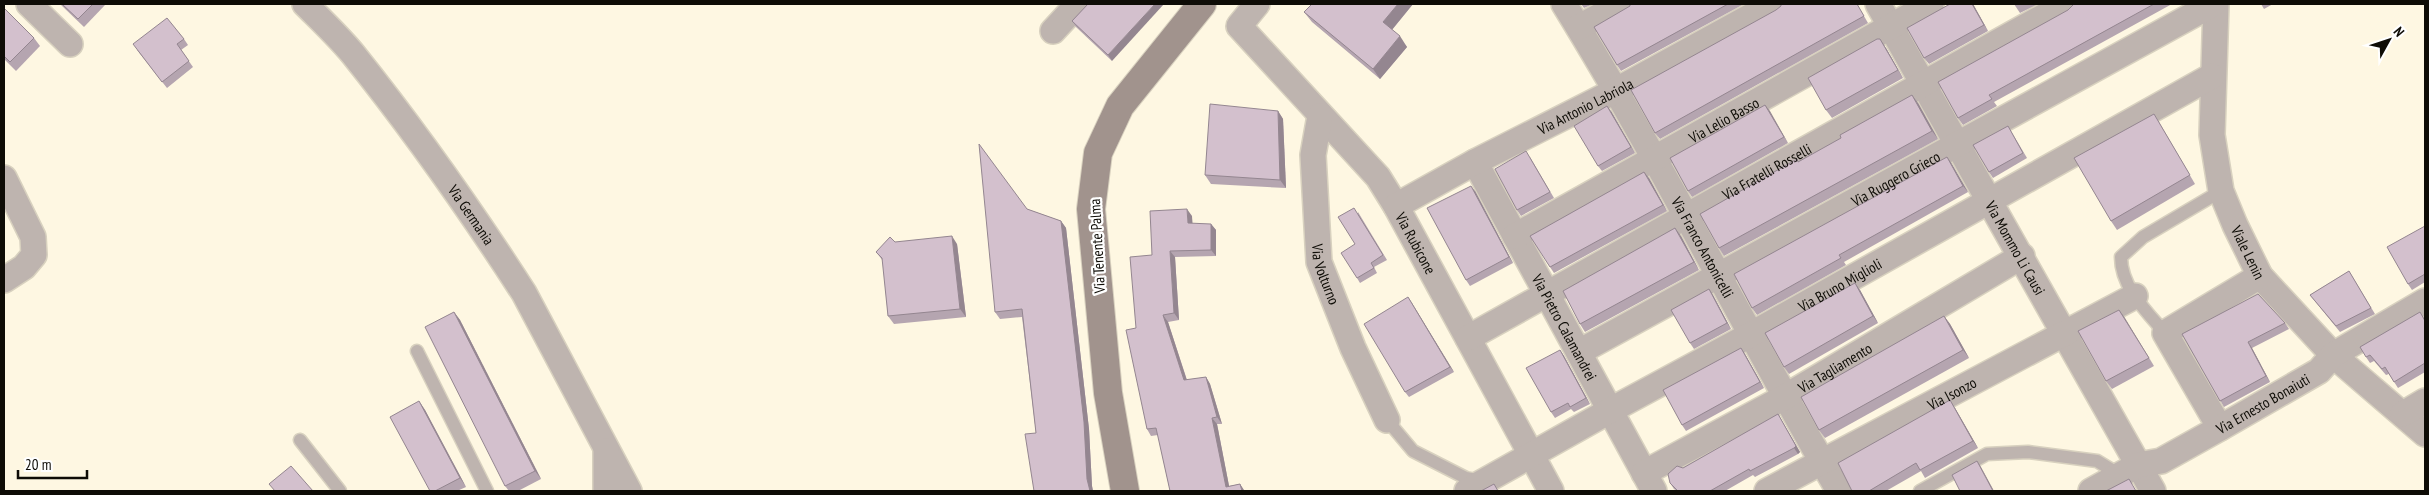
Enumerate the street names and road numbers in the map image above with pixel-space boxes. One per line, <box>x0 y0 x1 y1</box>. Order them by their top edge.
street label: Via Antonio Labriola <box>1533 74 1636 139</box>
street label: Via Lelio Basso <box>1684 92 1762 147</box>
street label: Via Fratelli Rosselli <box>1718 139 1815 204</box>
street label: Via Ruggero Grieco <box>1847 146 1943 211</box>
street label: Via Germania <box>444 180 499 248</box>
street label: Via Franco Antonicelli <box>1667 192 1738 301</box>
street label: Via Mommo Li Causi <box>1981 197 2050 298</box>
street label: Via Tenente Palma <box>1085 198 1109 295</box>
street label: Via Rubicone <box>1391 208 1441 277</box>
street label: Viale Lenin <box>2227 222 2270 282</box>
street label: Via Volturno <box>1308 242 1344 307</box>
street label: Via Bruno Miglioli <box>1794 254 1885 316</box>
street label: Via Pietro Calamandrei <box>1528 270 1601 384</box>
street label: Via Tagliamento <box>1793 338 1875 397</box>
street label: Via Ernesto Bonaiuti <box>2212 369 2313 438</box>
street label: Via Isonzo <box>1923 372 1979 414</box>

